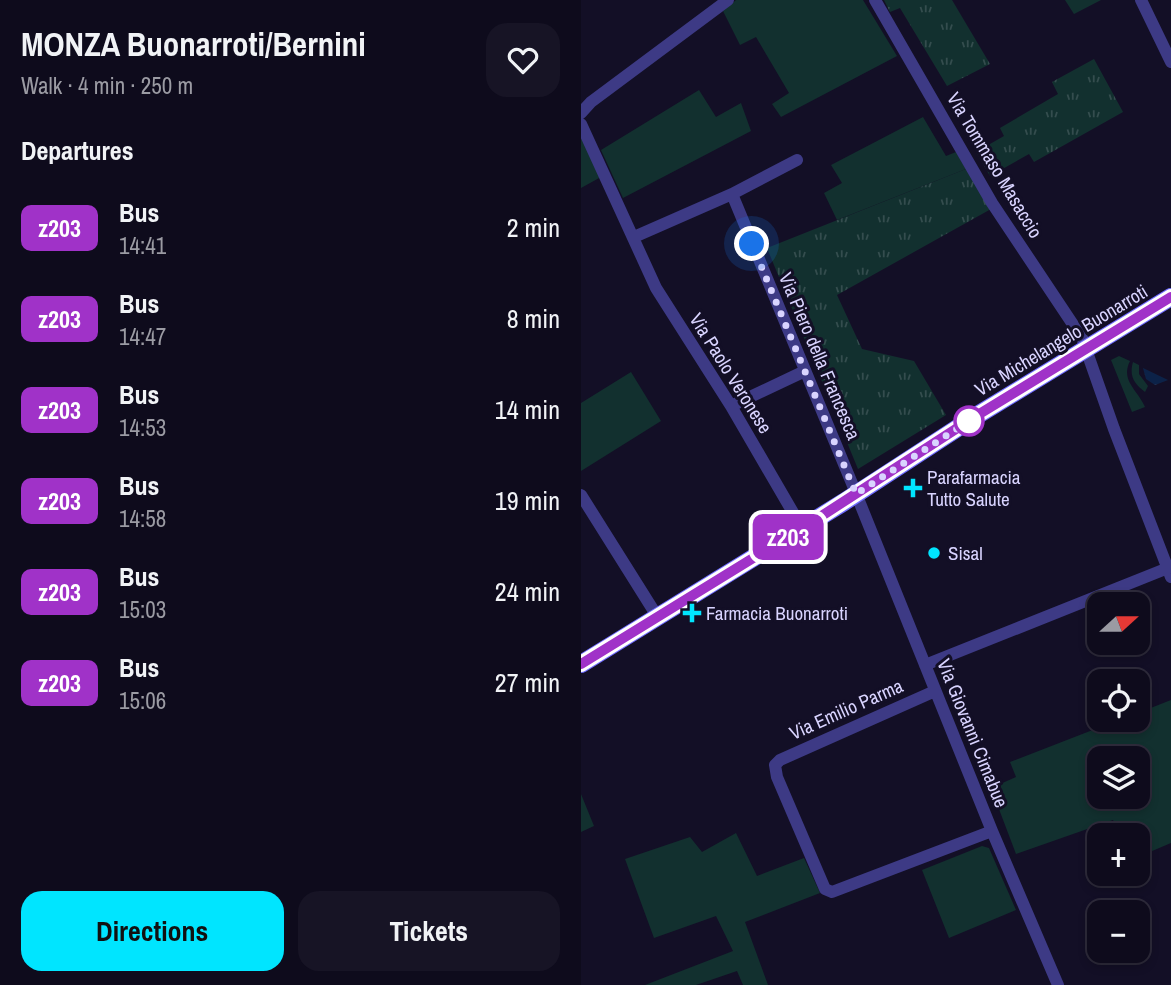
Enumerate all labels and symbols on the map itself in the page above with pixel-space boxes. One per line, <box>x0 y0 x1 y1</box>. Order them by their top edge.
street label: Via Tommaso Masaccio <box>941 87 1049 243</box>
your location <box>734 226 769 261</box>
street label: Via Piero della Francesca <box>773 269 867 444</box>
street label: Via Michelangelo Buonarroti <box>970 278 1152 402</box>
street label: Via Paolo Veronese <box>684 308 778 438</box>
unlabelled marker <box>954 406 984 436</box>
place label: Parafarmacia Tutto Salute <box>927 464 1021 512</box>
marker: Parafarmacia Tutto Salute <box>905 480 921 496</box>
line badge: z203 <box>739 514 837 560</box>
place label: Sisal <box>948 540 983 566</box>
marker: Sisal <box>926 545 942 561</box>
north arrow <box>1087 592 1150 654</box>
place label: Farmacia Buonarroti <box>706 600 848 626</box>
marker: Farmacia Buonarroti <box>684 605 700 621</box>
street label: Via Giovanni Cimabue <box>931 655 1015 811</box>
street label: Via Emilio Parma <box>785 672 907 746</box>

